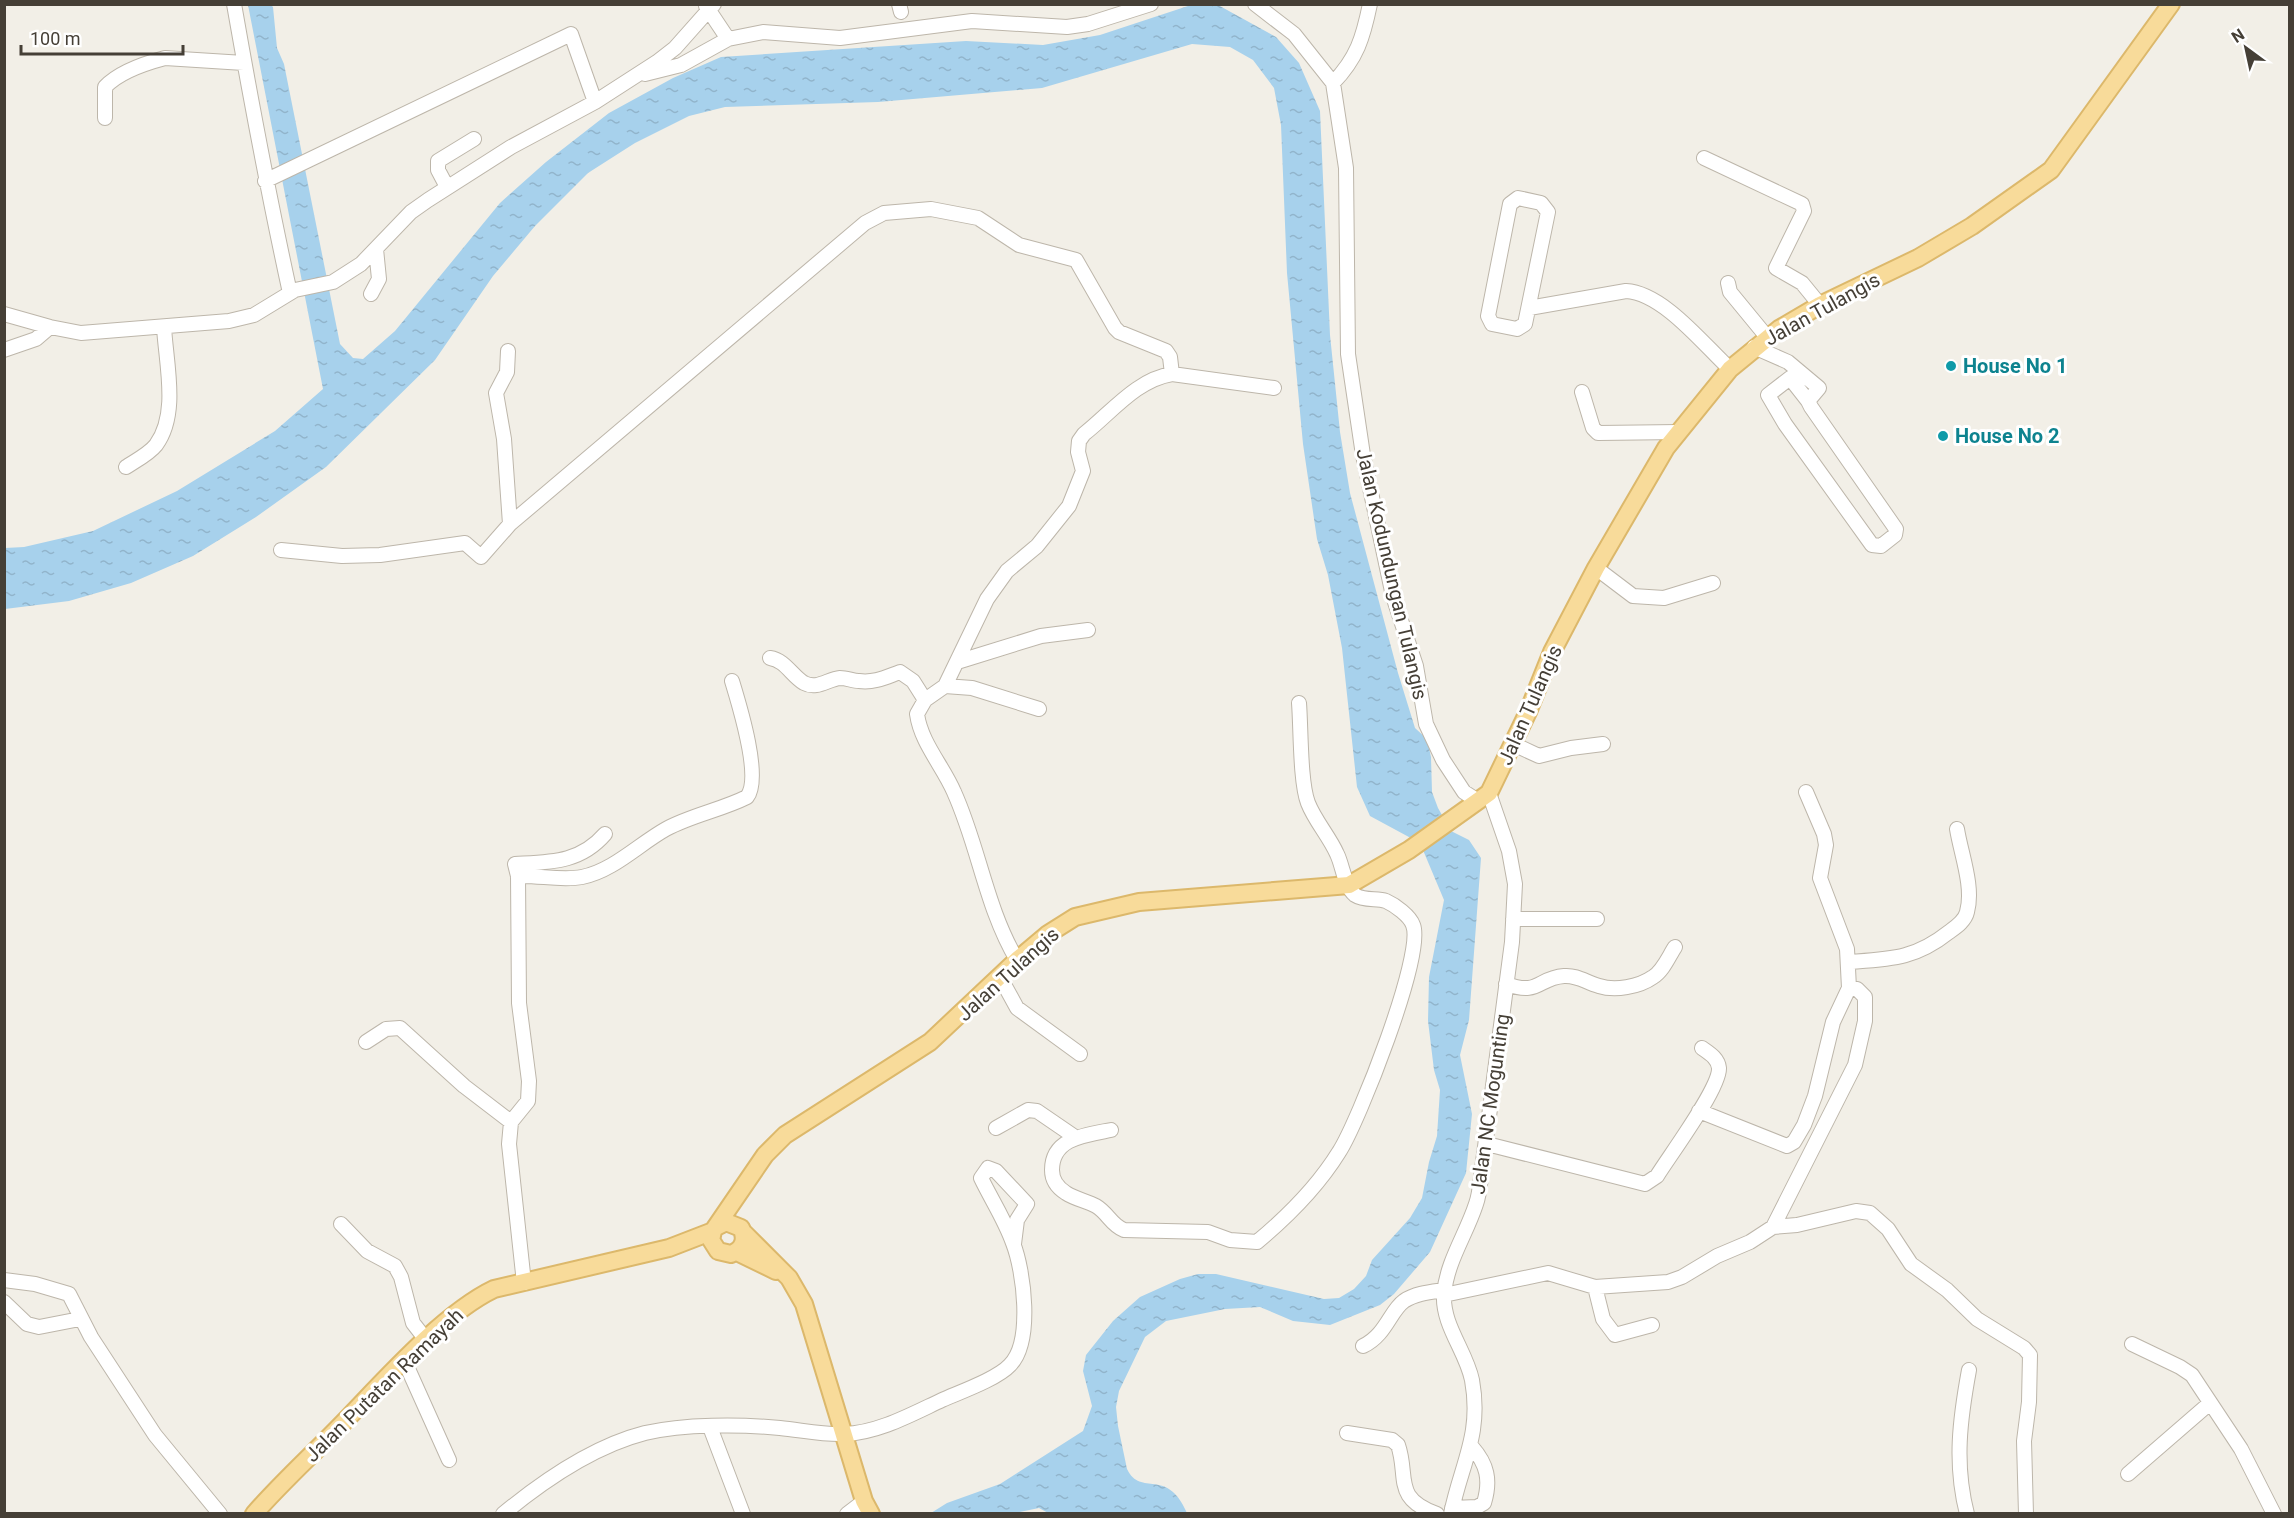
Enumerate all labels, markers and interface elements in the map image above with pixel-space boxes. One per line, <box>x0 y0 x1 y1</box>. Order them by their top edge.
scale bar <box>21 18 183 56</box>
north arrow <box>2216 18 2276 78</box>
text: N <box>2228 25 2248 47</box>
text: 100 m <box>30 28 81 49</box>
street label: Jalan Tulangis <box>1760 267 1884 351</box>
place label: House No 1 <box>1963 354 2068 378</box>
marker: House No 1 <box>1944 359 1958 373</box>
place label: House No 2 <box>1955 424 2060 448</box>
marker: House No 2 <box>1936 429 1950 443</box>
street label: Jalan Kodundungan Tulangis <box>1351 446 1433 702</box>
street label: Jalan Tulangis <box>1493 641 1567 769</box>
street label: Jalan Tulangis <box>952 922 1064 1026</box>
street label: Jalan NC Mogunting <box>1465 1012 1515 1196</box>
street label: Jalan Putatan Ramayah <box>300 1303 468 1467</box>

